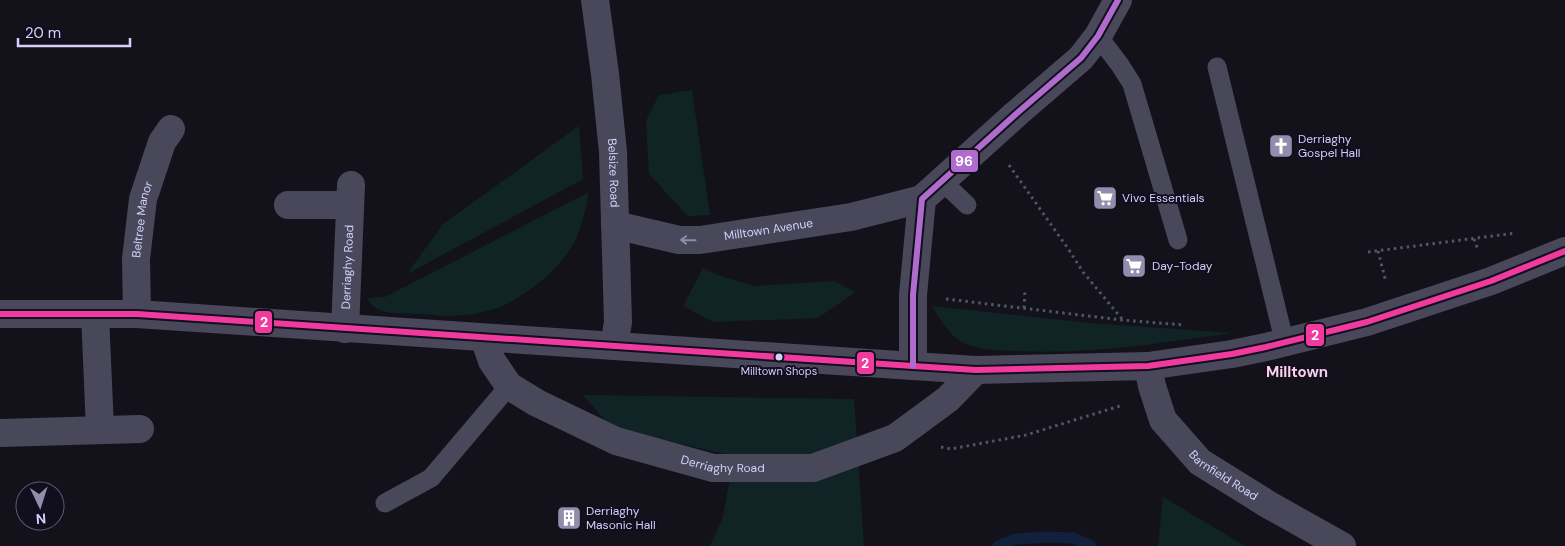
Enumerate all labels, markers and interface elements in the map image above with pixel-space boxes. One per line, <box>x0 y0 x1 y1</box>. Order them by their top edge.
scale bar <box>18 15 130 47</box>
text: 20 m <box>25 23 61 43</box>
place label: Derriaghy Gospel Hall <box>1298 131 1361 161</box>
church icon: Derriaghy Gospel Hall <box>1268 133 1294 159</box>
street label: Belsize Road <box>604 138 623 208</box>
line badge: 96 <box>950 149 979 173</box>
text: 96 <box>955 152 973 170</box>
street label: Beltree Manor <box>128 178 157 259</box>
supermarket icon: Vivo Essentials <box>1092 185 1118 211</box>
place label: Vivo Essentials <box>1122 190 1205 206</box>
street label: Milltown Avenue <box>723 215 814 244</box>
street label: Derriaghy Road <box>338 224 357 310</box>
one-way arrow <box>680 235 696 245</box>
supermarket icon: Day-Today <box>1121 253 1147 279</box>
place label: Day-Today <box>1152 258 1213 274</box>
line badge: 2 <box>254 310 273 334</box>
text: 2 <box>260 313 268 331</box>
line badge: 2 <box>1305 323 1325 347</box>
text: 2 <box>1311 326 1319 344</box>
line badge: 2 <box>856 351 875 375</box>
marker: Milltown Shops <box>774 352 784 362</box>
text: 2 <box>861 354 869 372</box>
district label: Milltown <box>1266 362 1328 382</box>
place label: Milltown Shops <box>741 364 817 378</box>
street label: Barnfield Road <box>1185 447 1261 504</box>
street label: Derriaghy Road <box>679 451 765 476</box>
north arrow <box>15 481 65 531</box>
place label: Derriaghy Masonic Hall <box>586 503 656 533</box>
building icon: Derriaghy Masonic Hall <box>556 505 582 531</box>
text: N <box>35 510 47 528</box>

